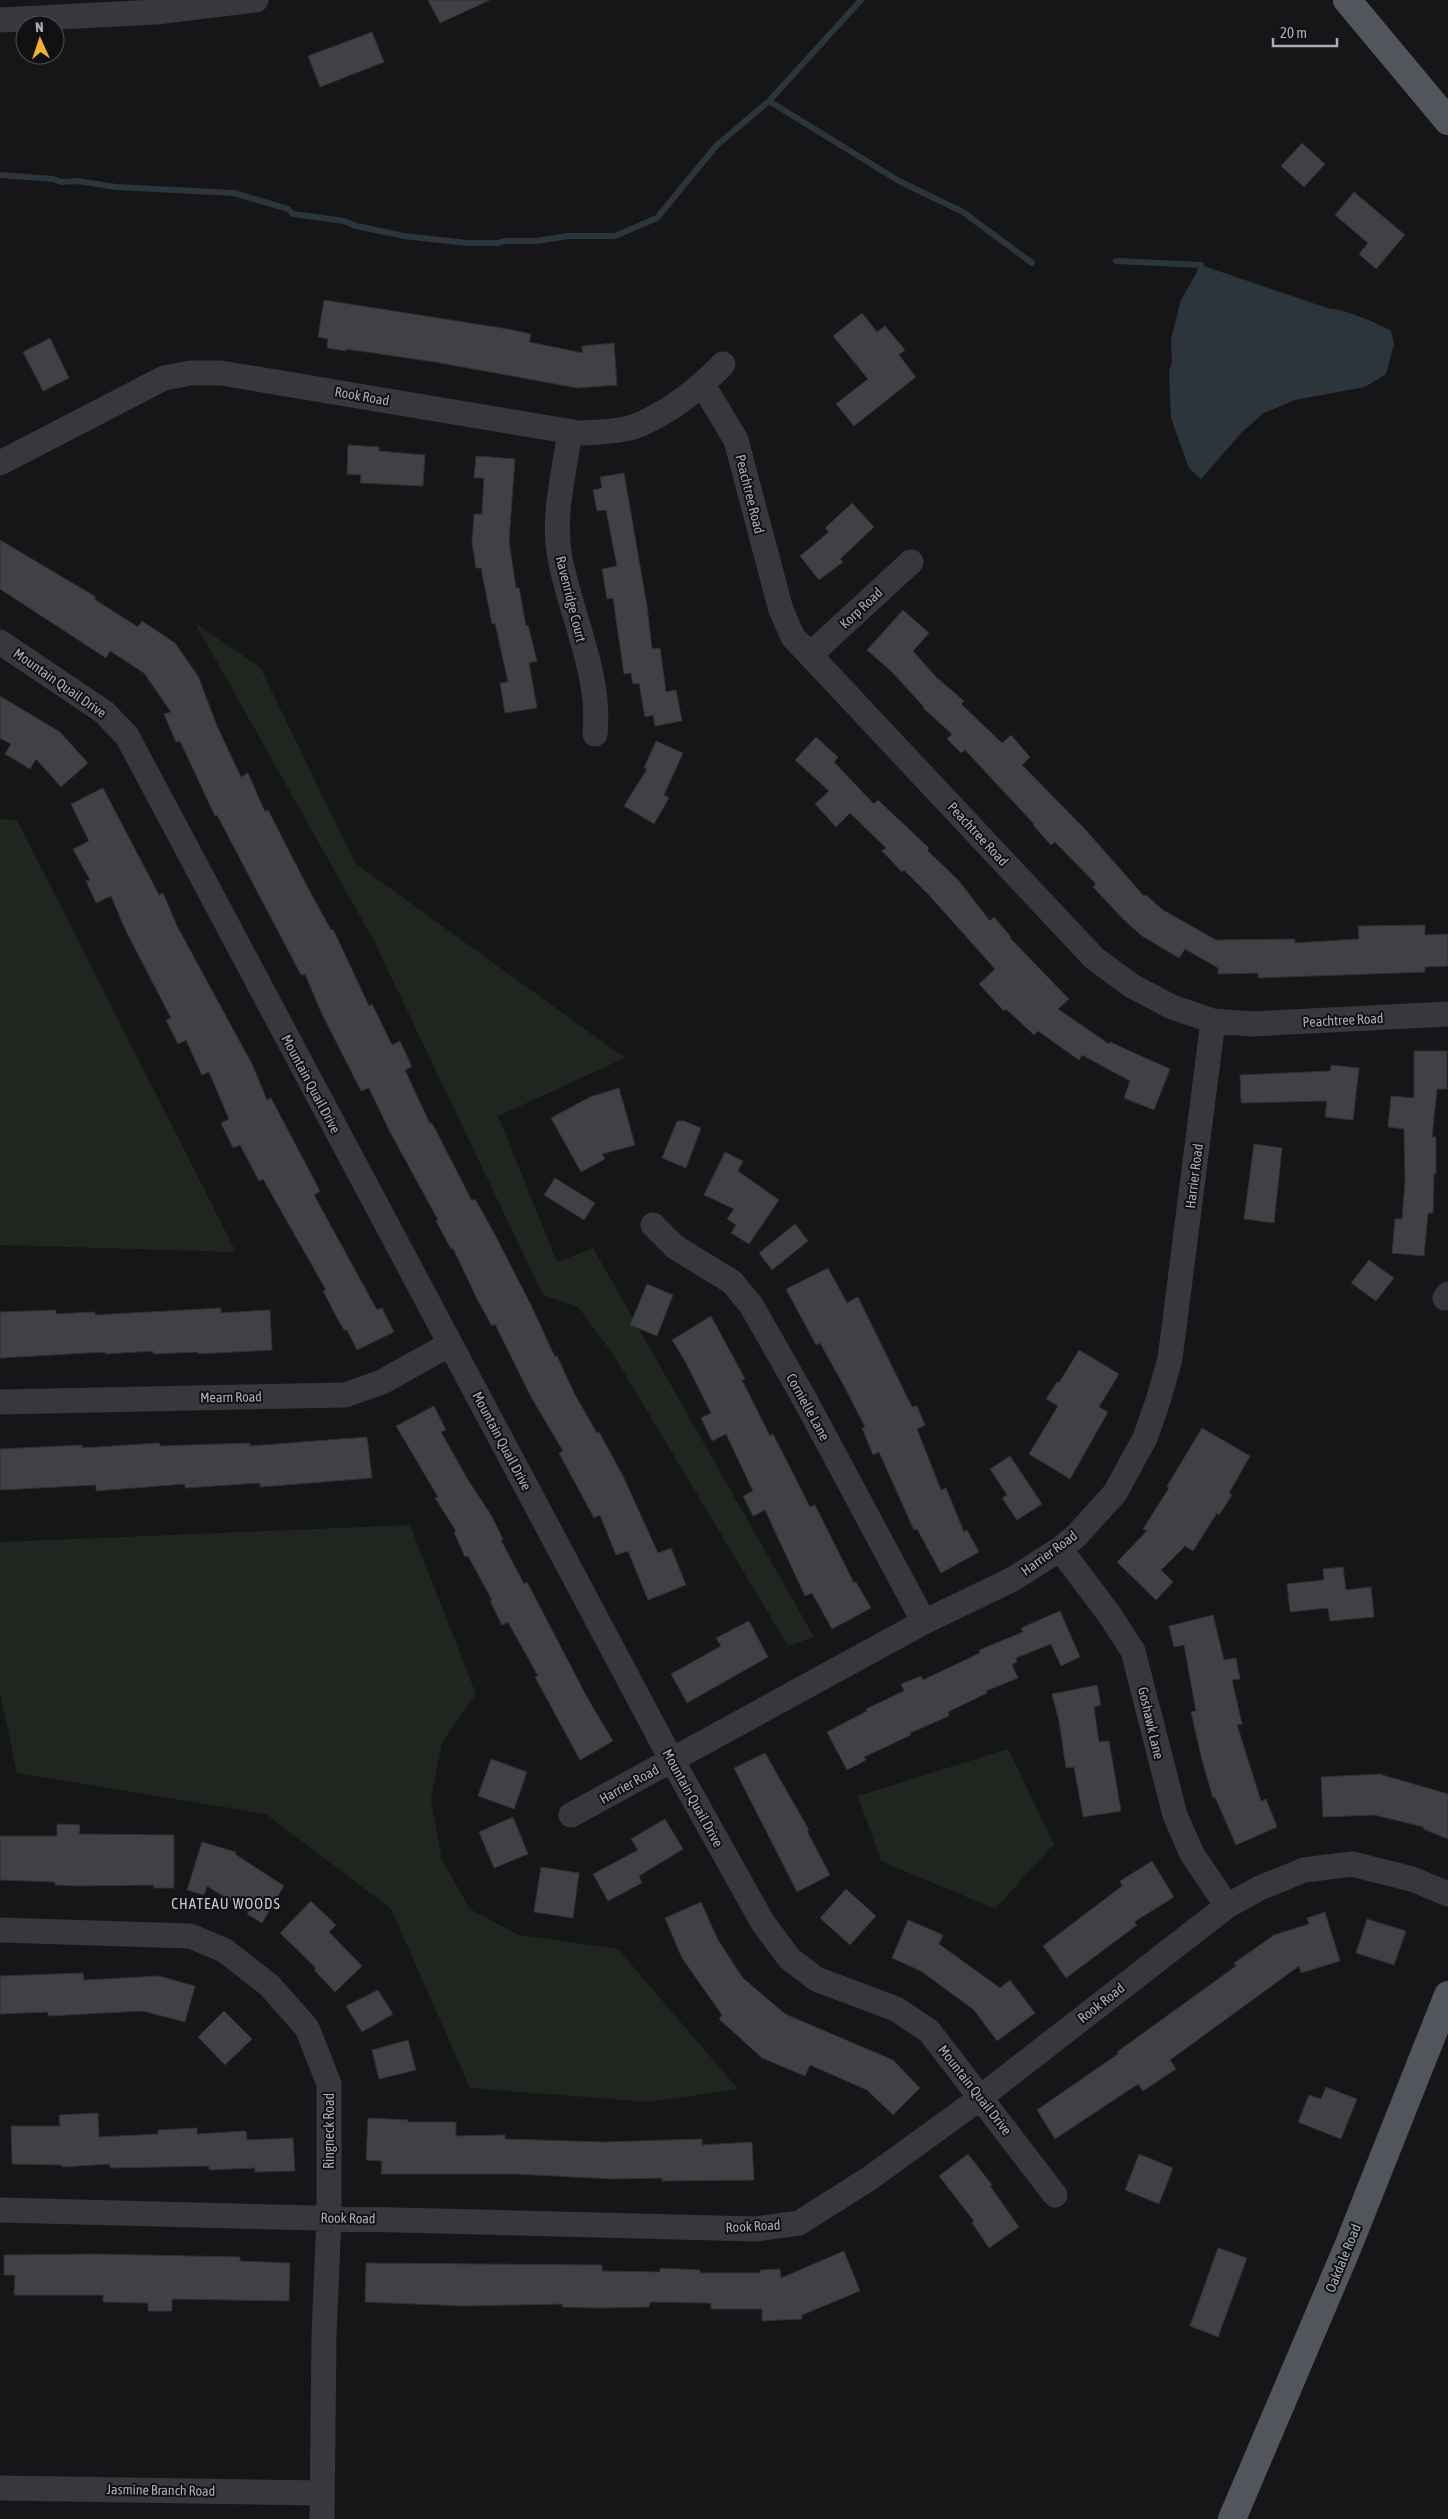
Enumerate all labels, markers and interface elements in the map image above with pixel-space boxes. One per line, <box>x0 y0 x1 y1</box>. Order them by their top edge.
north arrow <box>15 15 65 65</box>
scale bar <box>1273 15 1337 47</box>
text: N <box>35 19 44 35</box>
text: 20 m <box>1280 24 1307 41</box>
street label: Rook Road <box>334 383 390 409</box>
street label: Peachtree Road <box>732 453 768 535</box>
street label: Ravenridge Court <box>553 554 589 644</box>
street label: Korp Road <box>836 584 886 632</box>
street label: Mountain Quail Drive <box>11 645 109 721</box>
street label: Peachtree Road <box>945 799 1011 869</box>
street label: Peachtree Road <box>1302 1010 1384 1030</box>
street label: Mountain Quail Drive <box>278 1032 344 1136</box>
street label: Harrier Road <box>1182 1143 1206 1209</box>
street label: Cornielle Lane <box>783 1371 833 1443</box>
street label: Mearn Road <box>200 1388 262 1406</box>
street label: Mountain Quail Drive <box>469 1389 535 1493</box>
street label: Harrier Road <box>1018 1527 1080 1579</box>
street label: Goshawk Lane <box>1135 1685 1167 1761</box>
street label: Mountain Quail Drive <box>659 1746 727 1850</box>
street label: Harrier Road <box>597 1761 661 1807</box>
district label: CHATEAU WOODS <box>171 1895 281 1912</box>
street label: Rook Road <box>1074 1980 1128 2026</box>
street label: Mountain Quail Drive <box>935 2042 1015 2138</box>
street label: Ringneck Road <box>321 2093 337 2169</box>
street label: Rook Road <box>320 2210 376 2226</box>
street label: Rook Road <box>725 2217 781 2235</box>
street label: Oakdale Road <box>1322 2221 1364 2295</box>
street label: Jasmine Branch Road <box>107 2481 215 2499</box>

